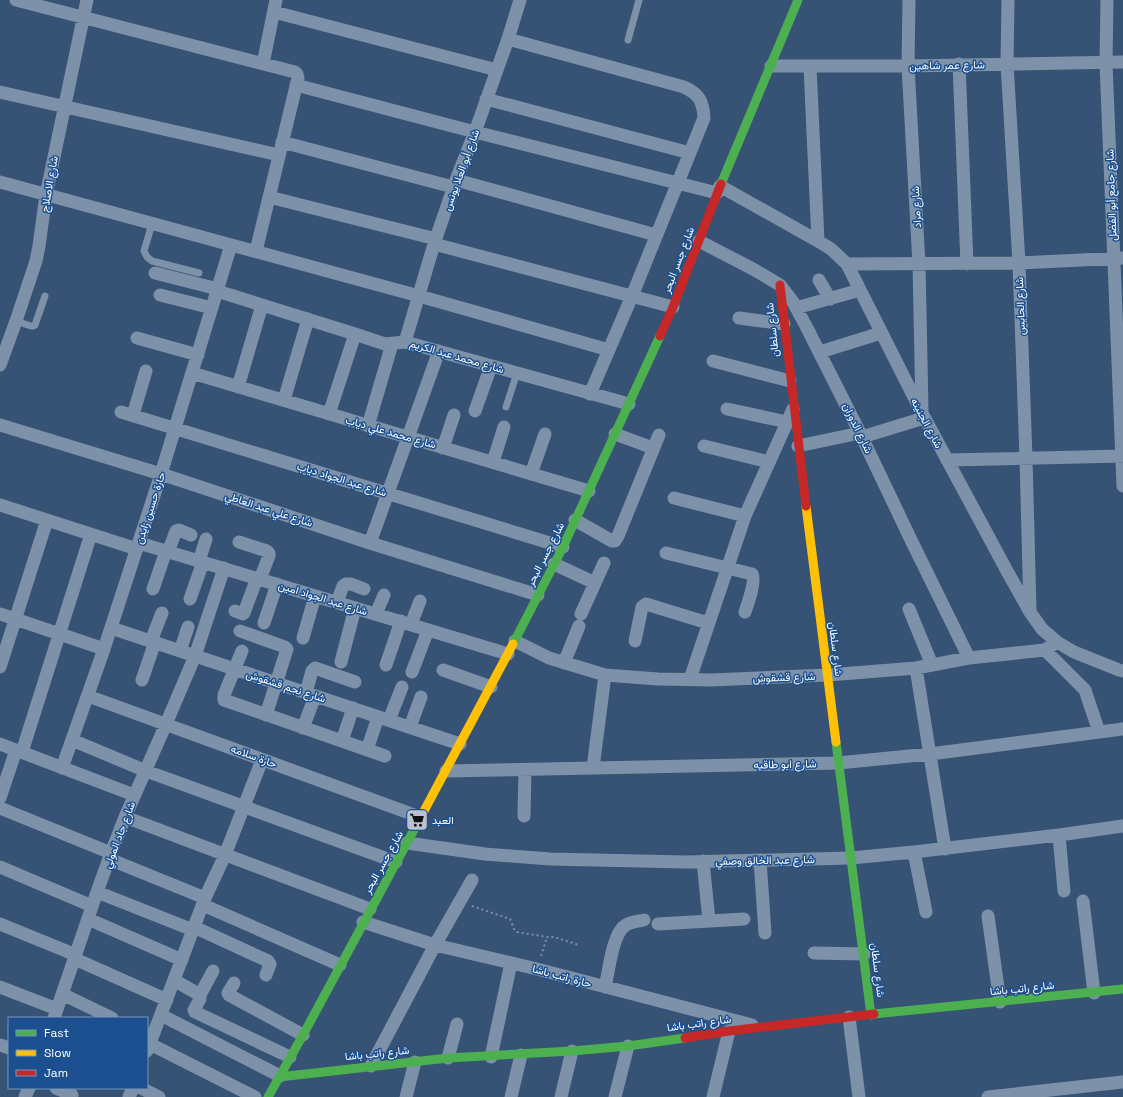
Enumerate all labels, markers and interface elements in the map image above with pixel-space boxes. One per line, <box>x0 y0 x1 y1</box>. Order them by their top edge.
street label: شارع عمر شاهين <box>909 57 985 74</box>
street label: شارع أبو العلا يونس <box>440 127 483 213</box>
street label: شارع جامع أبو الفضل <box>1102 148 1121 241</box>
street label: شارع الاصلاح <box>37 154 62 213</box>
street label: شارع مراد <box>908 185 925 228</box>
street label: شارع جسر البحر <box>659 225 698 296</box>
street label: شارع الحايس <box>1012 276 1029 335</box>
street label: شارع سلطان <box>762 302 783 358</box>
street label: شارع محمد عبد الكريم <box>408 336 506 377</box>
street label: شارع الجنينه <box>907 395 946 451</box>
street label: شارع الدوران <box>839 400 876 456</box>
street label: شارع محمد علي دياب <box>343 412 438 455</box>
street label: شارع عبد الجواد دياب <box>295 459 389 500</box>
street label: حارة حسين زايدن <box>132 470 168 546</box>
street label: شارع علي عبد العاطي <box>222 488 315 533</box>
street label: شارع جسر البحر <box>522 519 568 590</box>
street label: شارع عبد الجواد امين <box>276 578 370 619</box>
street label: شارع سلطان <box>825 621 846 678</box>
street label: شارع نجم قشقوش <box>244 667 328 707</box>
street label: شارع قشقوش <box>752 669 816 686</box>
street label: حارة سلامه <box>229 741 279 771</box>
street label: شارع ابو طاقيه <box>753 756 817 773</box>
street label: شارع جاد المولي <box>100 799 141 871</box>
supermarket icon: العبد <box>404 807 430 833</box>
place label: العبد <box>432 813 454 827</box>
street label: شارع جسر البحر <box>359 828 407 897</box>
street label: شارع عبد الخالق وصفي <box>715 852 815 871</box>
street label: شارع سلطان <box>867 942 888 999</box>
street label: حارة راتب باشا <box>531 961 593 991</box>
street label: شارع راتب باشا <box>989 978 1055 999</box>
street label: شارع راتب باشا <box>666 1012 732 1035</box>
legend <box>8 1017 148 1089</box>
text: Fast <box>44 1025 69 1041</box>
street label: شارع راتب باشا <box>344 1043 410 1064</box>
text: Slow <box>44 1045 71 1061</box>
text: Jam <box>44 1065 68 1081</box>

